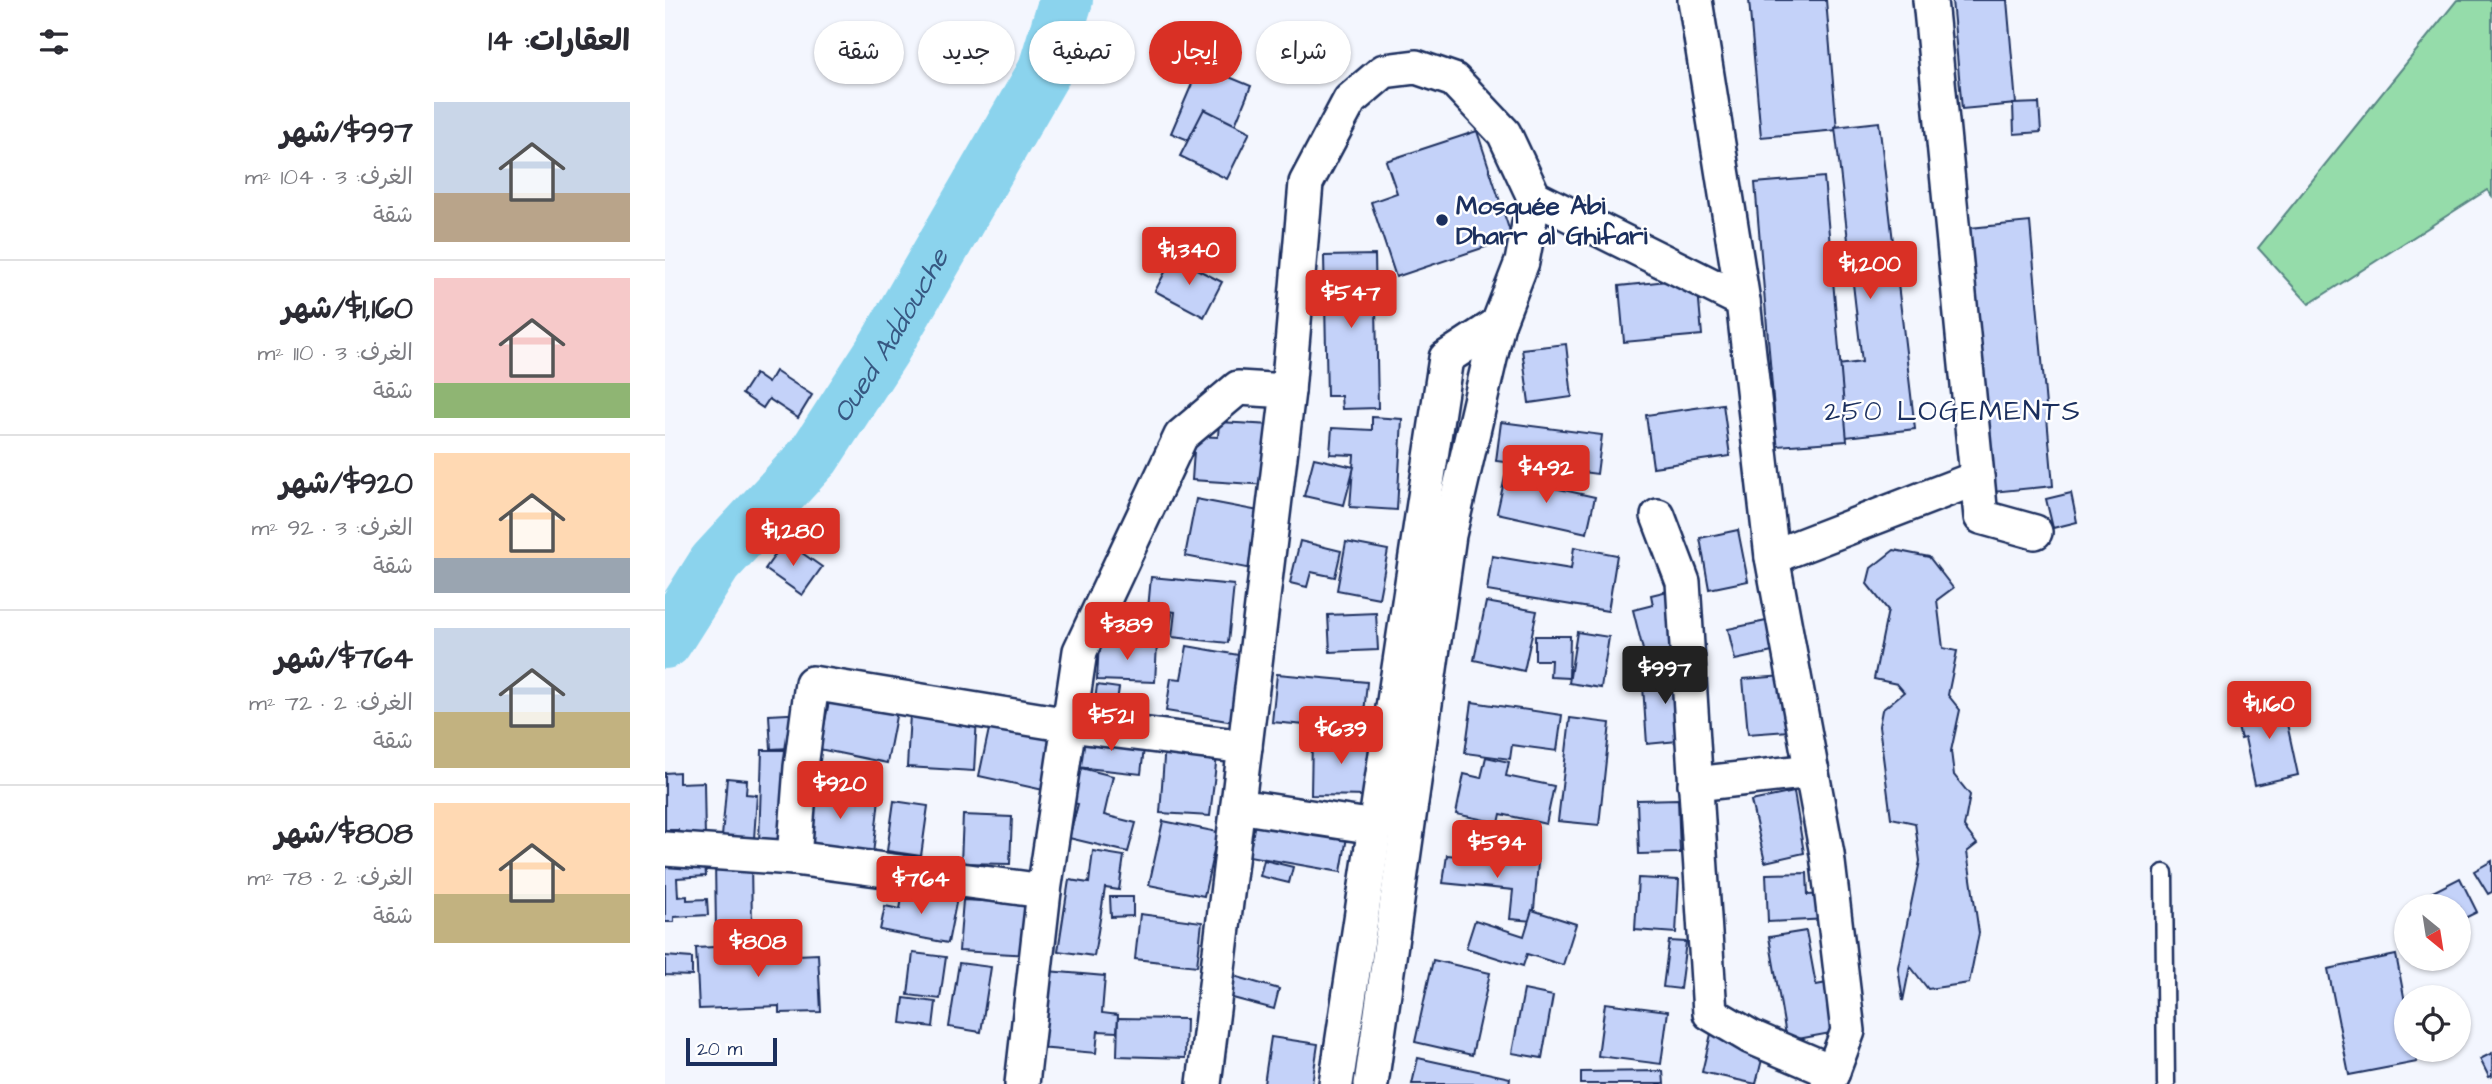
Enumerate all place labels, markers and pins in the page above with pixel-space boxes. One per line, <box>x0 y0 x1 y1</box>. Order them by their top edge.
place label: Mosquée Abi Dharr al Ghifari <box>1456 188 1648 254</box>
marker: Mosquée Abi Dharr al Ghifari <box>1434 212 1450 228</box>
pin: $1,340 <box>1132 228 1246 287</box>
pin: $1,200 <box>1813 242 1927 301</box>
pin: $547 <box>1310 270 1392 330</box>
pin: $492 <box>1505 446 1587 505</box>
pin: $1,280 <box>736 508 850 568</box>
pin: $389 <box>1086 602 1168 662</box>
pin: $997 <box>1624 646 1706 706</box>
pin: $1,160 <box>2212 682 2326 741</box>
pin: $521 <box>1070 694 1152 753</box>
pin: $639 <box>1300 706 1382 766</box>
pin: $920 <box>799 762 881 821</box>
pin: $594 <box>1456 820 1538 880</box>
pin: $764 <box>880 856 962 916</box>
pin: $808 <box>717 920 799 979</box>

